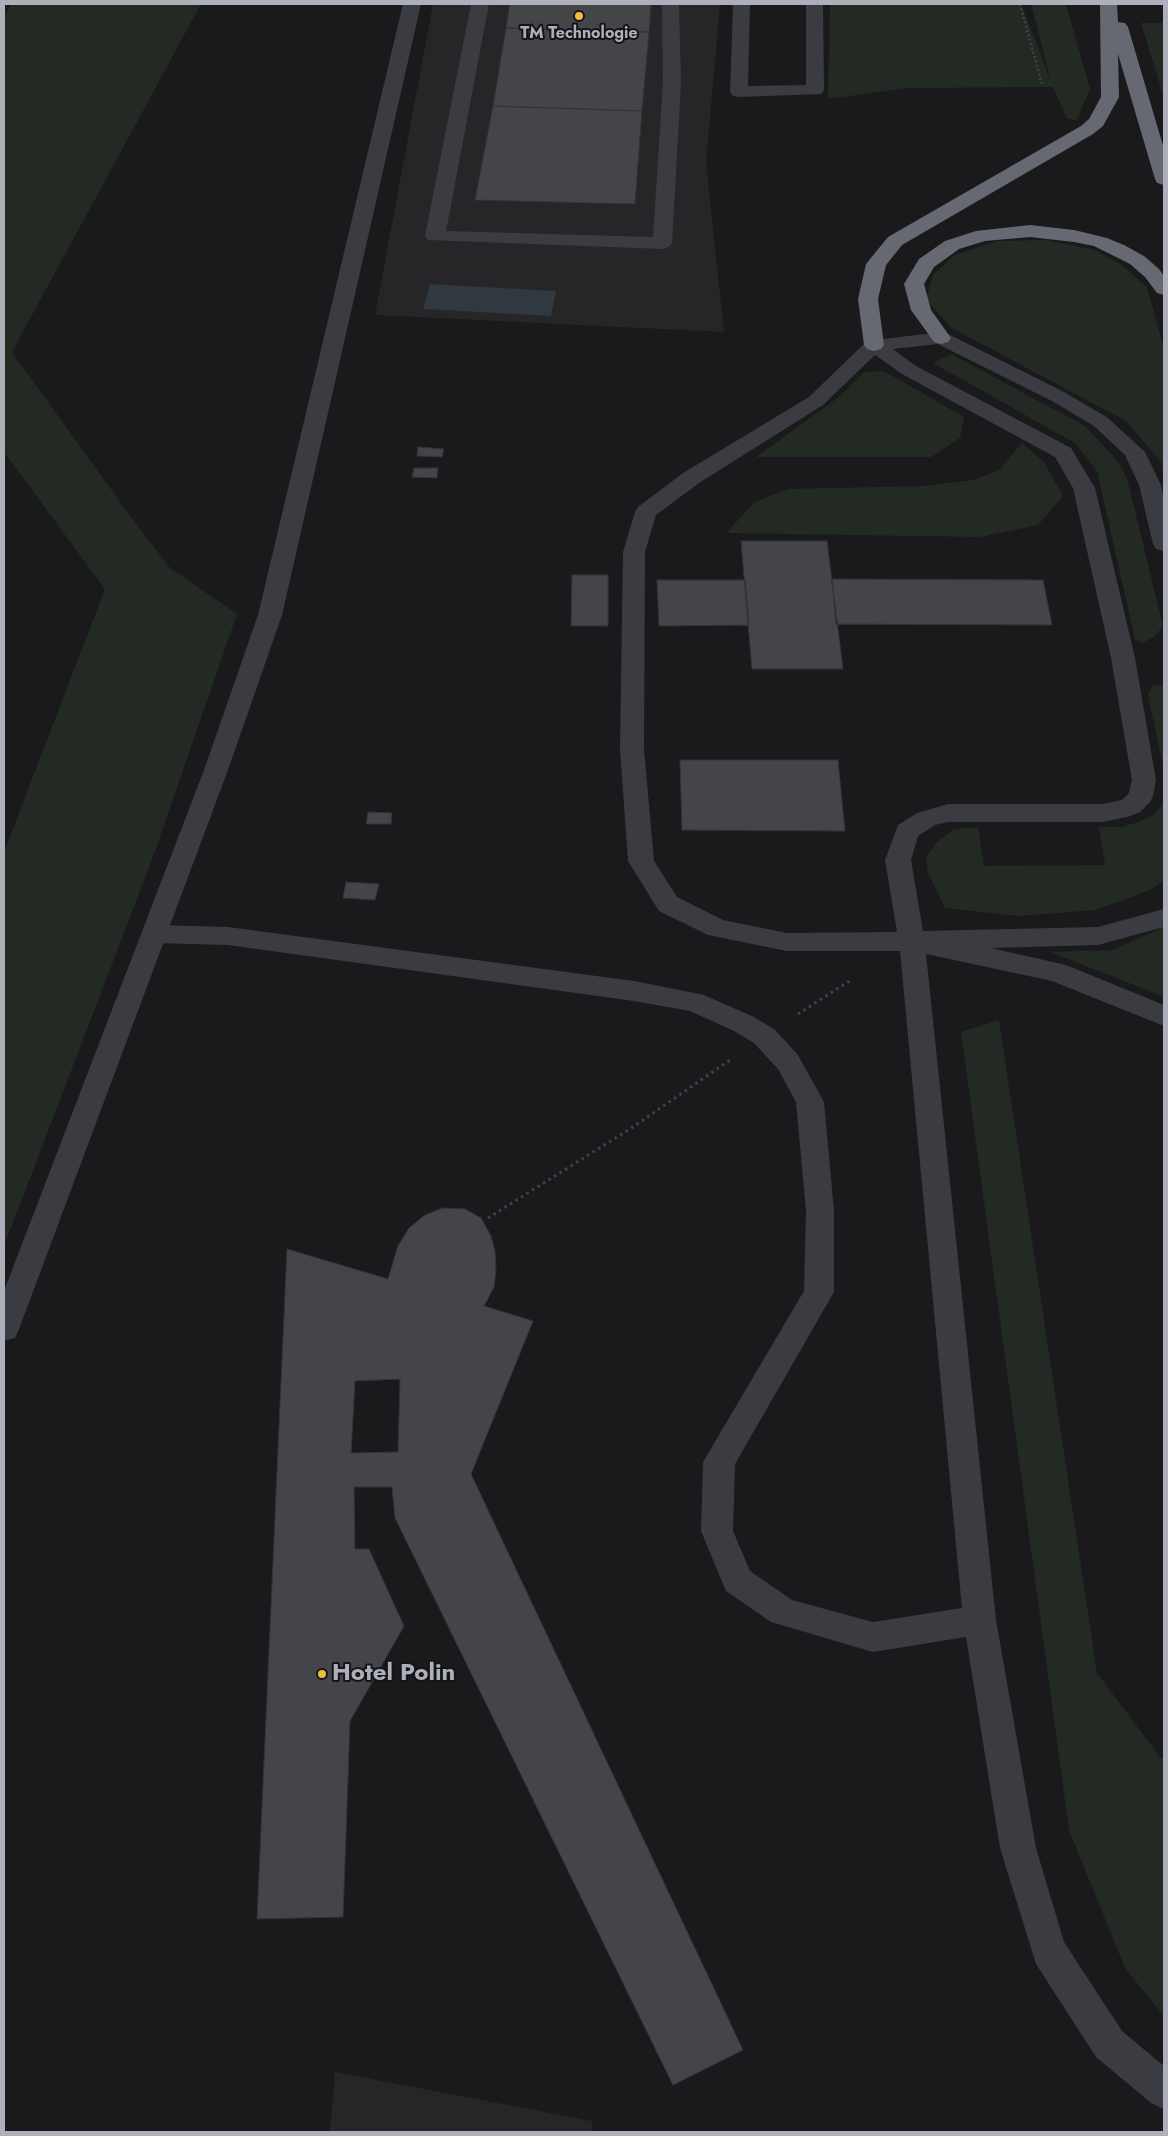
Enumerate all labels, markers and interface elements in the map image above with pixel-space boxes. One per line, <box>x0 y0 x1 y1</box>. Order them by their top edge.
marker: TM Technologie <box>573 10 585 22</box>
place label: TM Technologie <box>520 24 638 44</box>
place label: Hotel Polin <box>332 1660 455 1688</box>
marker: Hotel Polin <box>316 1668 328 1680</box>

